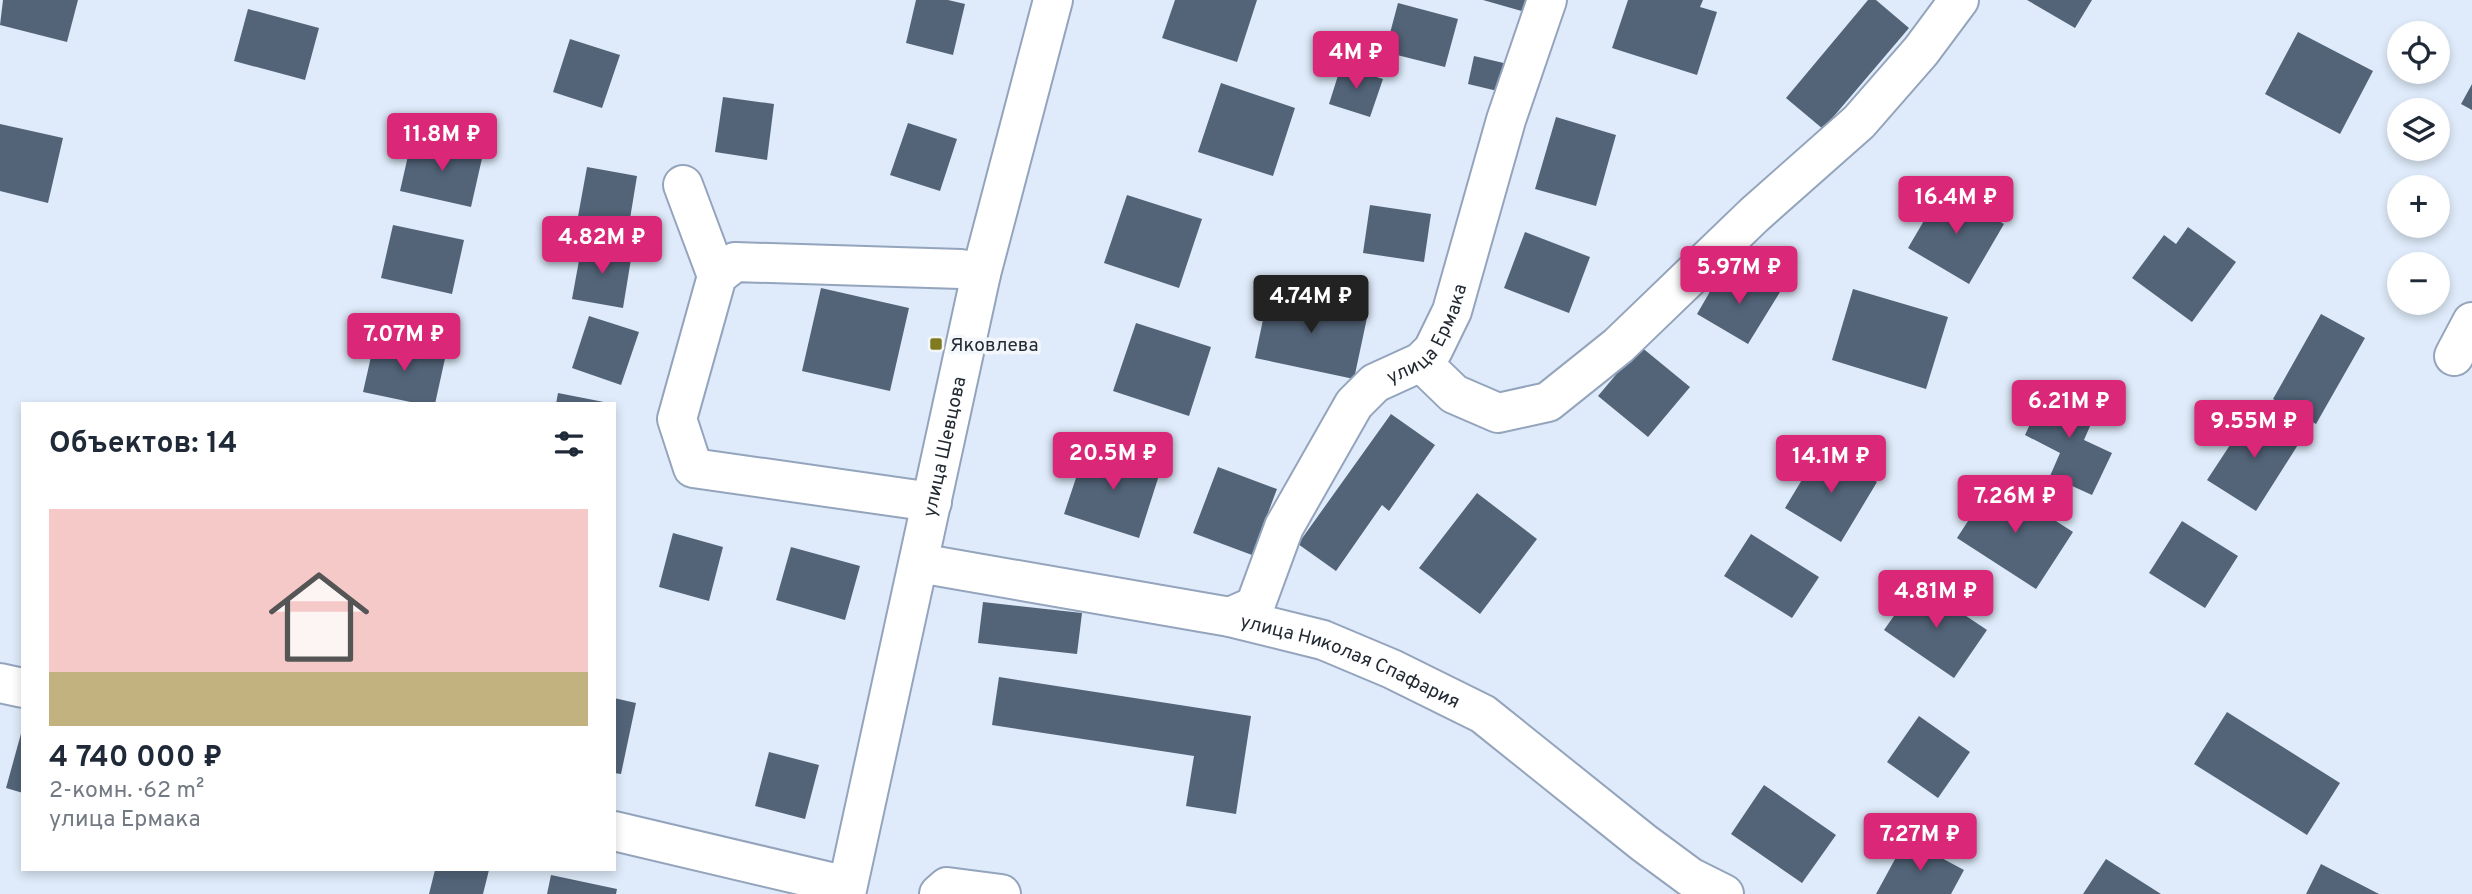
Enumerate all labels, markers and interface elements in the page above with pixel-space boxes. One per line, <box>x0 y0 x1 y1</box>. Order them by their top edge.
map controls <box>2387 21 2450 315</box>
button: locate <box>2387 21 2450 84</box>
pin: 4M ₽ <box>1315 32 1397 91</box>
text: 4M ₽ <box>1329 39 1383 68</box>
button: layers <box>2387 98 2450 161</box>
pin: 11.8M ₽ <box>377 114 507 173</box>
text: 11.8M ₽ <box>403 121 481 150</box>
button: + <box>2387 175 2450 238</box>
pin: 16.4M ₽ <box>1891 176 2021 236</box>
text: 16.4M ₽ <box>1914 184 1998 213</box>
pin: 4.82M ₽ <box>537 216 667 276</box>
text: 4.82M ₽ <box>558 224 646 253</box>
pin: 5.97M ₽ <box>1674 246 1804 306</box>
button: − <box>2387 252 2450 315</box>
text: 5.97M ₽ <box>1696 254 1782 283</box>
pin: 4.74M ₽ <box>1246 276 1376 335</box>
street label: улица Ермака <box>1383 281 1473 390</box>
text: 4.74M ₽ <box>1269 283 1353 312</box>
pin: 7.07M ₽ <box>339 314 469 373</box>
text: 7.07M ₽ <box>363 321 445 350</box>
place label: Яковлева <box>950 334 1038 358</box>
marker: Яковлева <box>928 336 944 352</box>
street label: улица Шевцова <box>918 374 972 520</box>
pin: 6.21M ₽ <box>2004 380 2134 440</box>
text: 6.21M ₽ <box>2028 388 2110 417</box>
pin: 9.55M ₽ <box>2189 400 2319 460</box>
text: 9.55M ₽ <box>2210 408 2298 437</box>
icon: filters <box>550 425 588 463</box>
text: Объектов: 14 <box>49 426 237 463</box>
pin: 20.5M ₽ <box>1048 433 1178 492</box>
pin: 14.1M ₽ <box>1766 435 1896 495</box>
text: 20.5M ₽ <box>1069 440 1157 469</box>
text: 14.1M ₽ <box>1792 443 1870 472</box>
pin: 7.26M ₽ <box>1950 476 2080 535</box>
text: 7.26M ₽ <box>1974 483 2056 512</box>
icon: home <box>256 554 382 680</box>
pin: 4.81M ₽ <box>1871 570 2001 630</box>
text: 4.81M ₽ <box>1894 578 1978 607</box>
street label: улица Николая Спафария <box>1238 610 1463 715</box>
text: 4 740 000 ₽ <box>49 740 223 777</box>
text: 2-комн. · 62 m² <box>49 777 204 806</box>
text: улица Ермака <box>49 806 201 835</box>
pin: 7.27M ₽ <box>1855 814 1985 873</box>
text: 7.27M ₽ <box>1880 821 1960 850</box>

